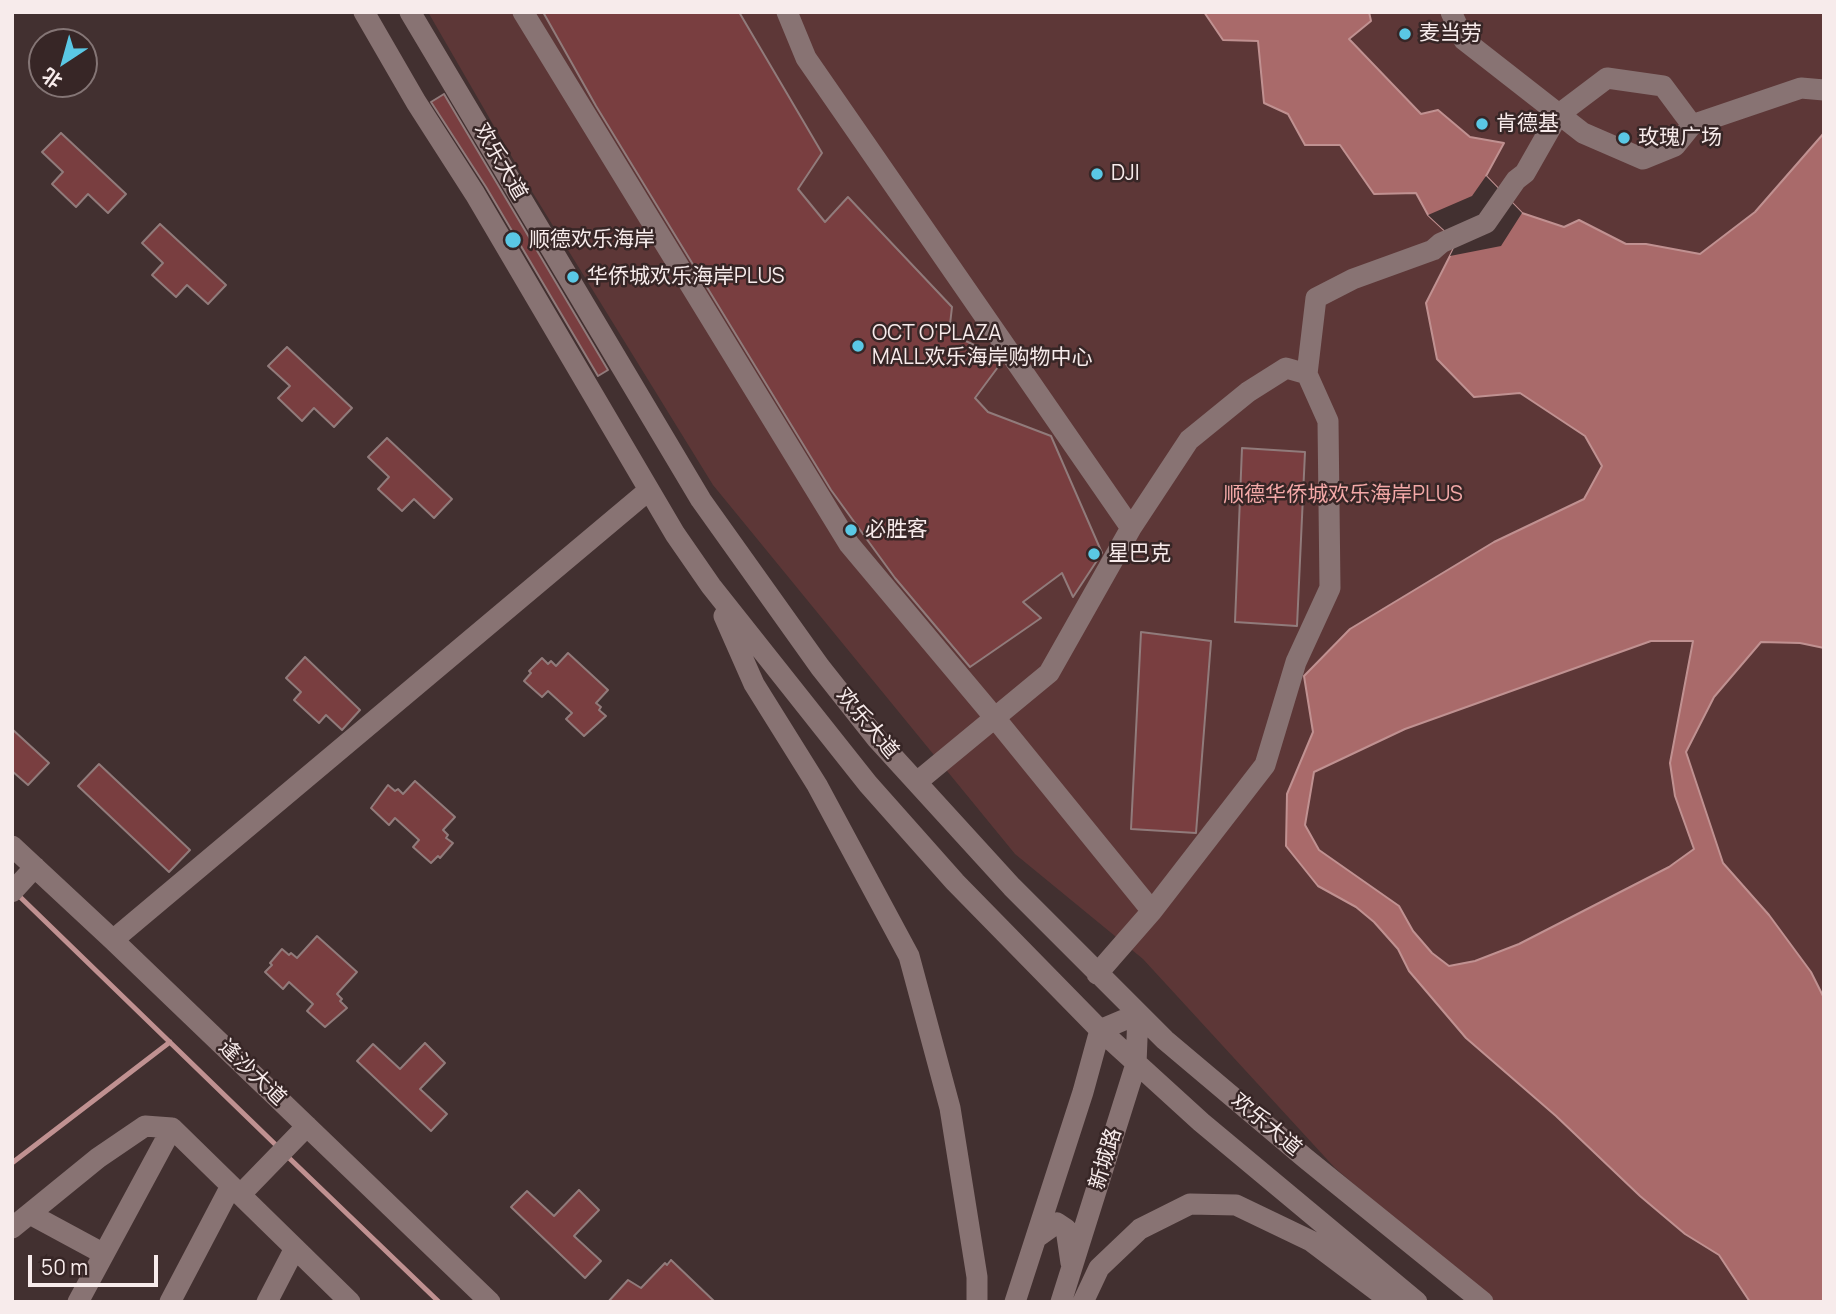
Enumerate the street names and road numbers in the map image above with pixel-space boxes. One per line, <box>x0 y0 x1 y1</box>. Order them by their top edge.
street label: 欢乐大道 <box>468 119 532 205</box>
street label: 欢乐大道 <box>830 684 904 764</box>
street label: 逢沙大道 <box>213 1035 291 1111</box>
street label: 欢乐大道 <box>1226 1088 1306 1162</box>
street label: 新城路 <box>1085 1125 1127 1193</box>

